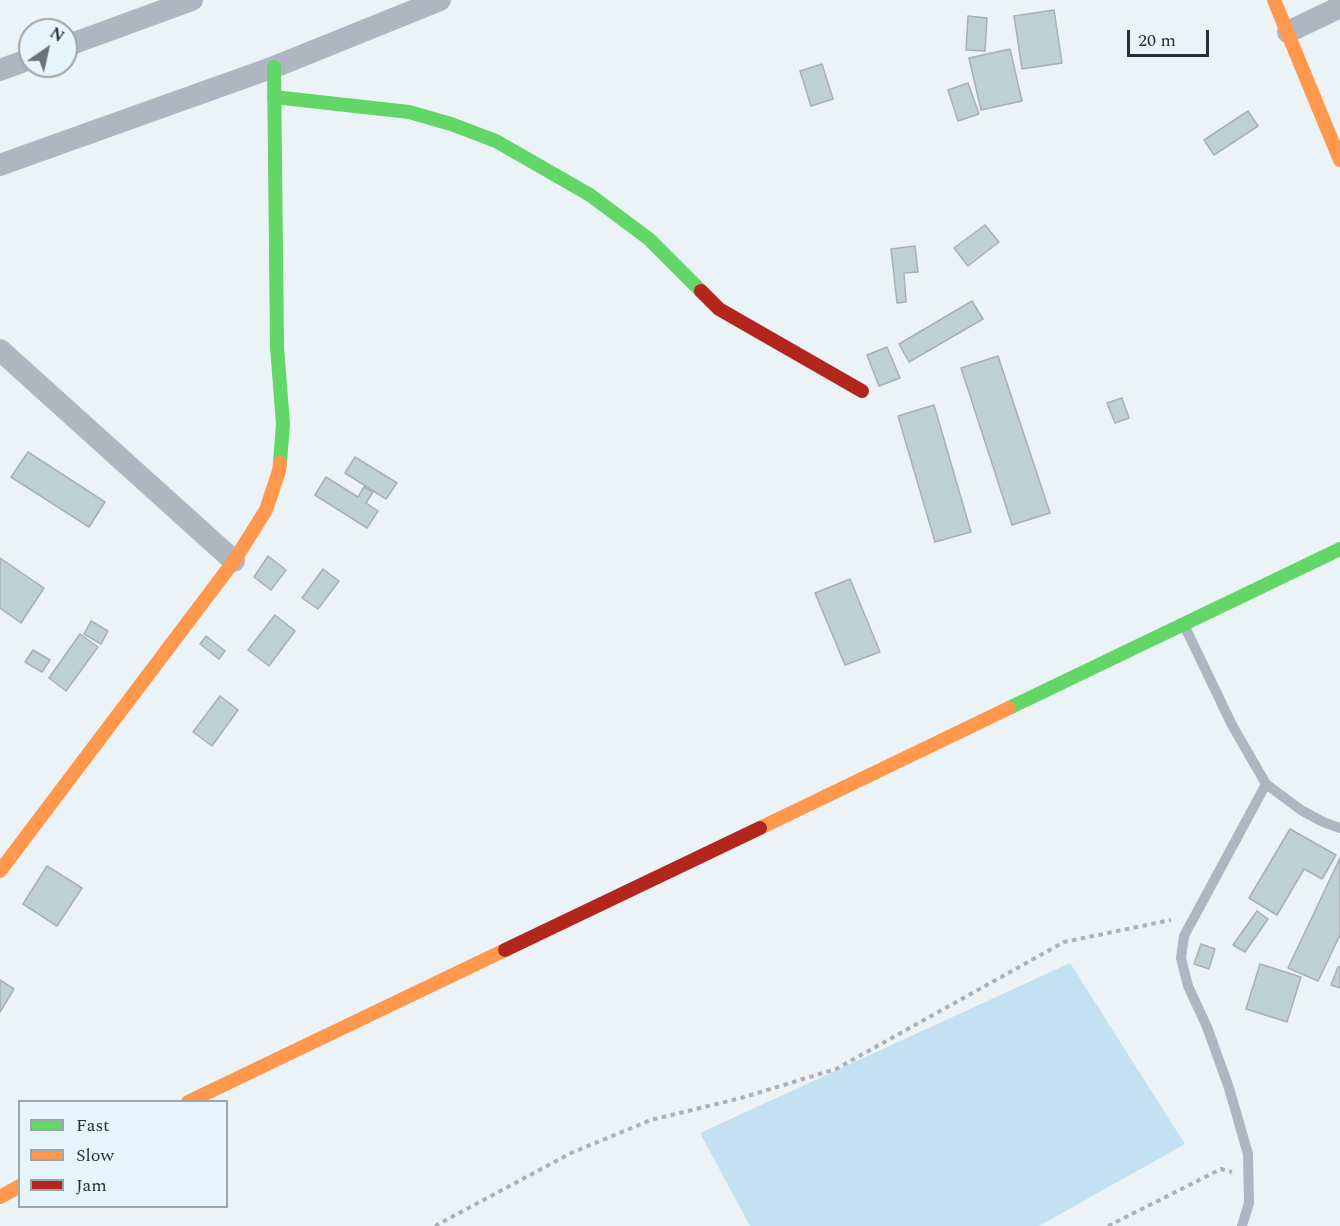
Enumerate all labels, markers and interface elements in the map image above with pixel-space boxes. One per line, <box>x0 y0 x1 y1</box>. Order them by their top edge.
north arrow <box>18 18 78 78</box>
scale bar <box>1130 18 1212 56</box>
text: N <box>45 21 69 48</box>
text: 20 m <box>1138 27 1176 54</box>
legend <box>18 1100 228 1208</box>
text: Fast <box>76 1112 109 1139</box>
text: Slow <box>76 1142 114 1169</box>
text: Jam <box>76 1172 107 1199</box>

